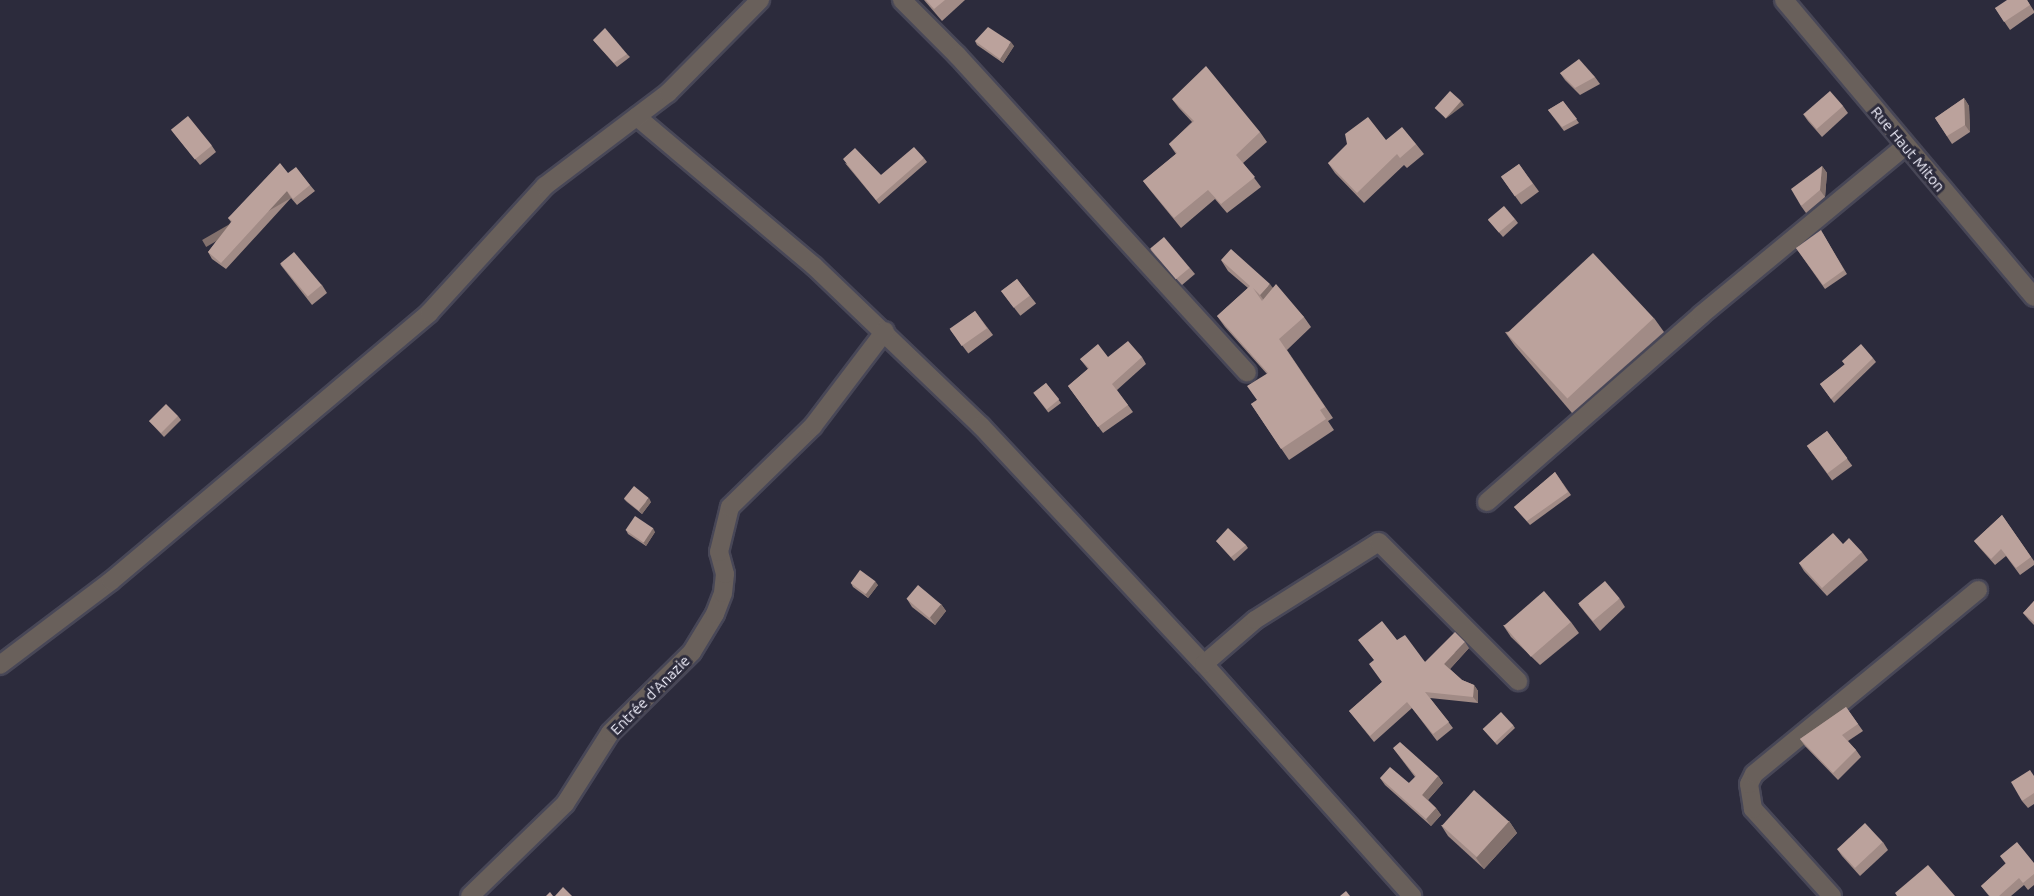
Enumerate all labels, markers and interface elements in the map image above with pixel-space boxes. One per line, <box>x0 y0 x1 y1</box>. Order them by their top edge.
street label: Rue Haut Miton <box>1867 103 1949 195</box>
street label: Entrée d'Anazie <box>607 652 693 738</box>

